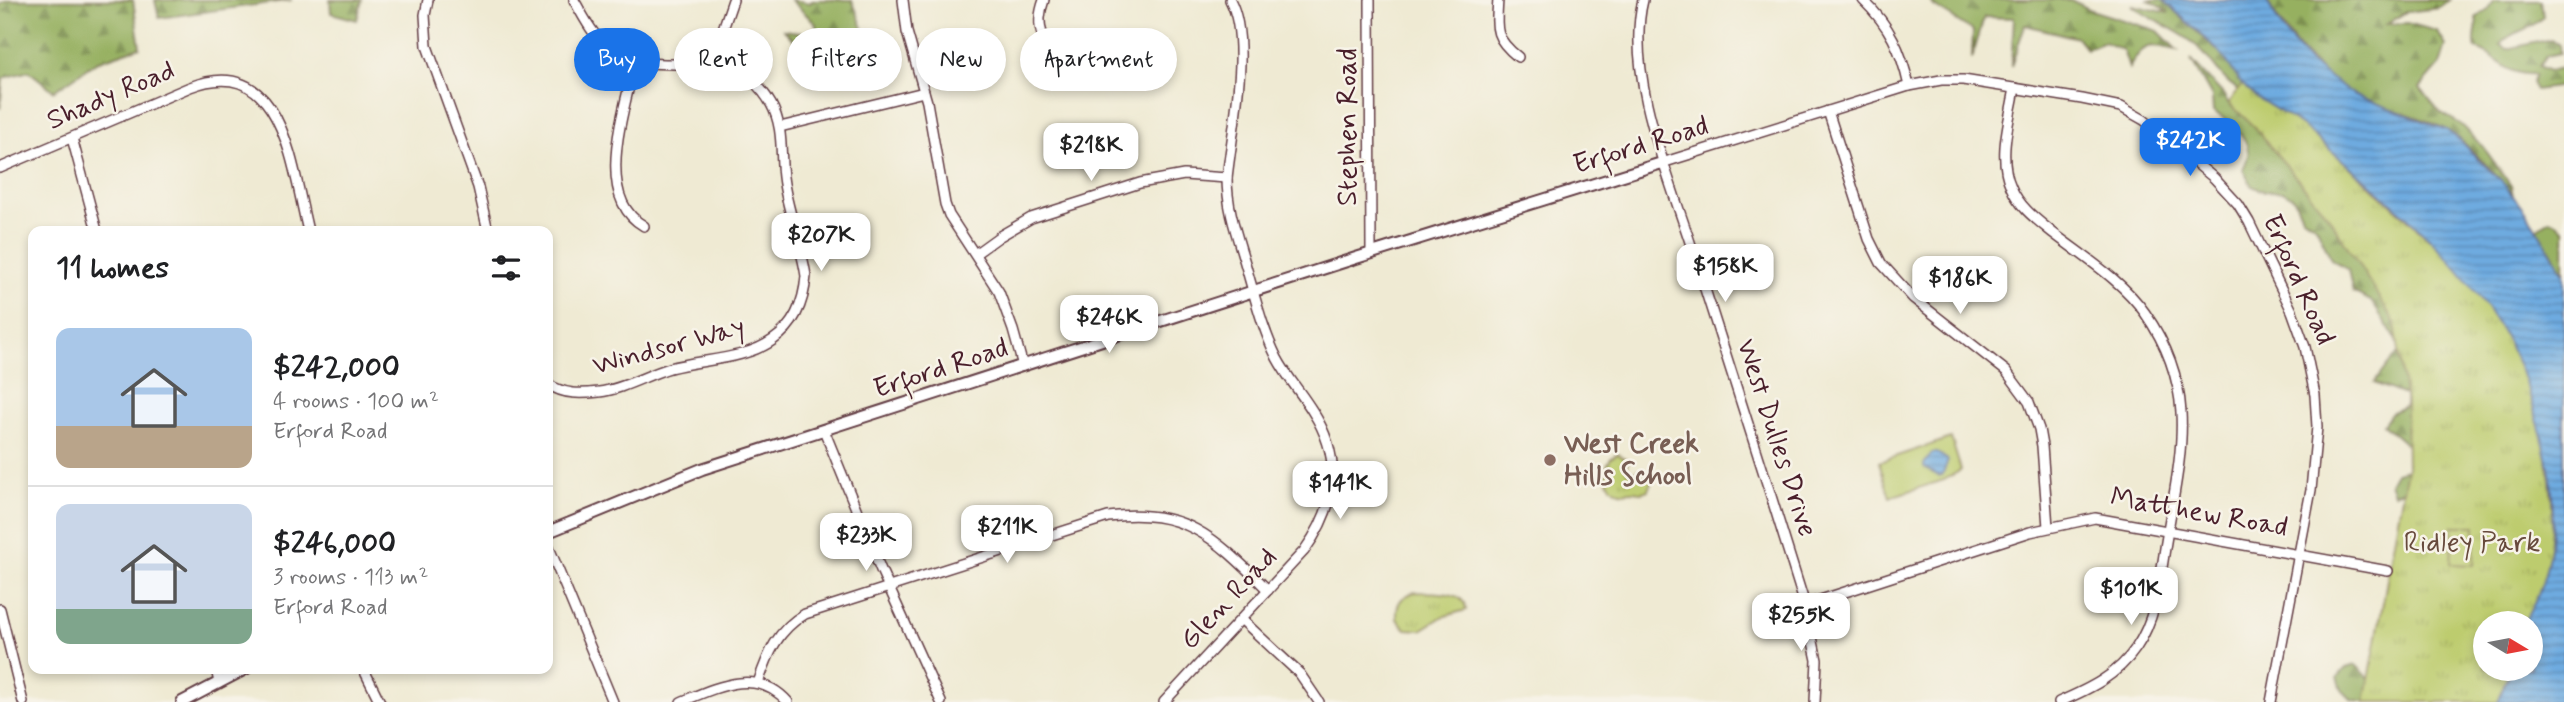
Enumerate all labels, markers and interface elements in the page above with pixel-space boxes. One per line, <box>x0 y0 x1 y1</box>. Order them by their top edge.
chip: Buy <box>574 28 660 91</box>
chip: Rent <box>674 28 773 91</box>
chip: Filters <box>787 28 902 91</box>
chip: New <box>916 28 1006 91</box>
chip: Apartment <box>1020 28 1177 91</box>
street label: Stephen Road <box>1330 48 1367 206</box>
street label: Shady Road <box>41 52 181 140</box>
street label: Erford Road <box>1569 108 1714 186</box>
pin: $242K <box>2141 118 2239 178</box>
pin: $218K <box>1042 124 1140 183</box>
text: $242K <box>2156 126 2224 156</box>
text: $218K <box>1059 131 1123 161</box>
street label: Erford Road <box>2251 209 2343 352</box>
pin: $207K <box>772 214 870 273</box>
text: $207K <box>787 221 855 251</box>
pin: $158K <box>1676 244 1774 304</box>
text: 11 homes <box>56 249 169 288</box>
icon: filters <box>487 249 525 287</box>
text: $158K <box>1693 252 1757 282</box>
pin: $186K <box>1911 256 2009 316</box>
text: $186K <box>1928 264 1992 294</box>
pin: $246K <box>1060 296 1158 355</box>
text: $246K <box>1076 303 1142 333</box>
street label: Windsor Way <box>589 309 749 385</box>
street label: Erford Road <box>869 330 1014 410</box>
street label: West Dulles Drive <box>1727 334 1825 542</box>
text: $242,000 <box>273 348 400 387</box>
icon: home <box>112 356 196 440</box>
text: 4 rooms · 100 m² <box>273 387 439 417</box>
text: Erford Road <box>273 417 388 447</box>
place label: West Creek Hills School <box>1564 426 1699 495</box>
marker: West Creek Hills School <box>1542 452 1558 468</box>
pin: $141K <box>1291 462 1389 521</box>
text: $141K <box>1309 469 1371 499</box>
street label: Matthew Road <box>2107 479 2291 547</box>
pin: $211K <box>958 505 1056 565</box>
text: $211K <box>977 513 1037 543</box>
pin: $233K <box>817 514 915 573</box>
text: $233K <box>836 521 896 551</box>
text: $246,000 <box>273 524 396 563</box>
park label: Ridley Park <box>2404 525 2540 562</box>
icon: home <box>112 532 196 616</box>
street label: Glen Road <box>1172 540 1286 658</box>
text: 3 rooms · 113 m² <box>273 563 428 593</box>
pin: $101K <box>2082 568 2180 627</box>
text: $101K <box>2100 575 2162 605</box>
text: Erford Road <box>273 593 388 623</box>
pin: $255K <box>1752 594 1850 653</box>
text: $255K <box>1768 601 1834 631</box>
north arrow <box>2473 611 2543 681</box>
map controls <box>2473 611 2543 681</box>

